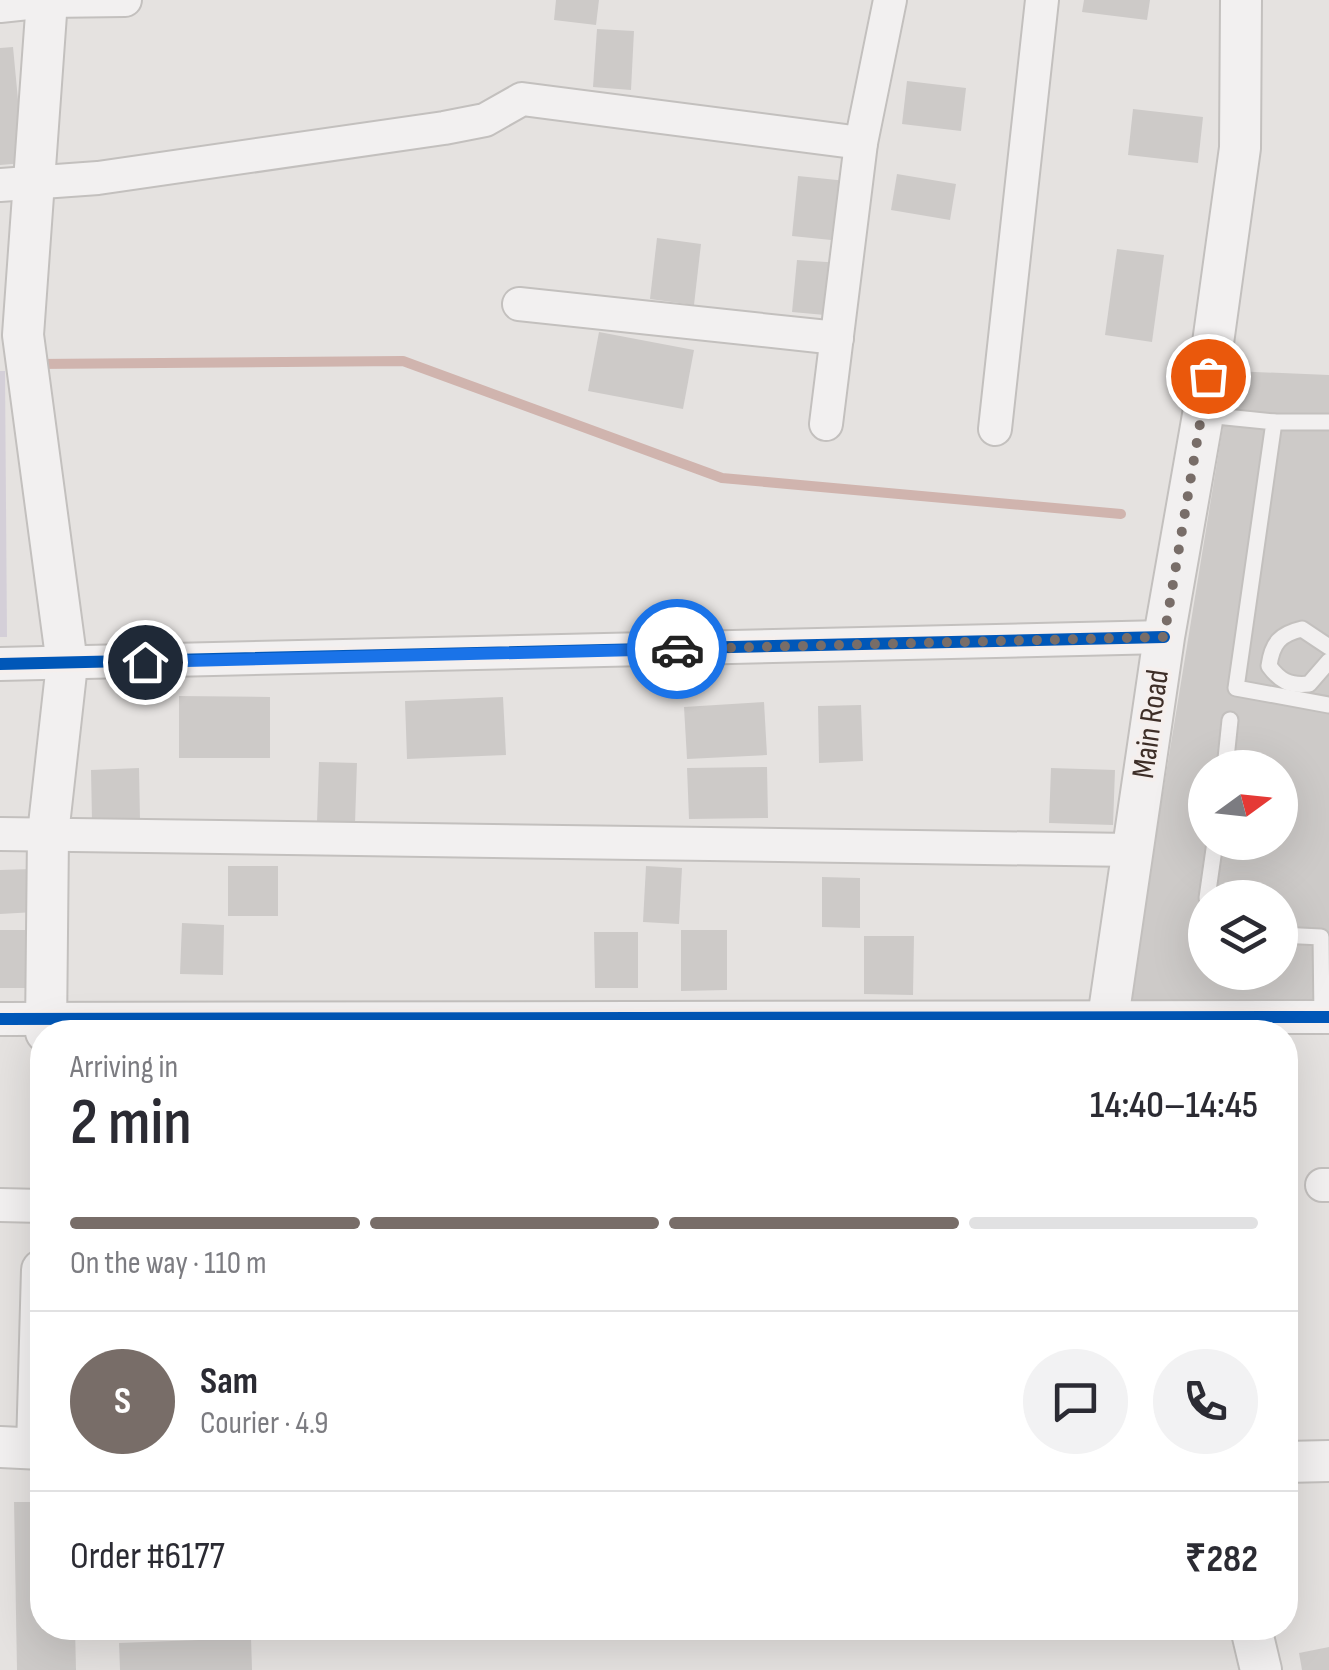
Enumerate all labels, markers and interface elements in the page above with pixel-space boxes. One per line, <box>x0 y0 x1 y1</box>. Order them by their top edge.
pin <box>1166 334 1251 419</box>
icon: bag <box>1181 349 1236 404</box>
courier <box>627 599 727 699</box>
pin <box>103 620 188 705</box>
icon: car <box>650 622 705 677</box>
icon: home <box>118 635 173 690</box>
street label: Main Road <box>1124 667 1178 781</box>
north arrow <box>1188 750 1298 860</box>
map controls <box>1188 750 1298 990</box>
button: layers <box>1188 880 1298 990</box>
text: Arriving in <box>70 1048 178 1087</box>
text: 14:40–14:45 <box>1090 1083 1258 1128</box>
text: 2 min <box>70 1085 192 1163</box>
text: On the way · 110 m <box>70 1244 267 1283</box>
button: chat <box>1023 1349 1128 1454</box>
button: phone <box>1153 1349 1258 1454</box>
text: Sam <box>200 1359 258 1404</box>
text: S <box>114 1379 131 1424</box>
text: Courier · 4.9 <box>200 1404 328 1443</box>
text: Order #6177 <box>70 1534 225 1579</box>
text: ₹282 <box>1185 1537 1258 1582</box>

